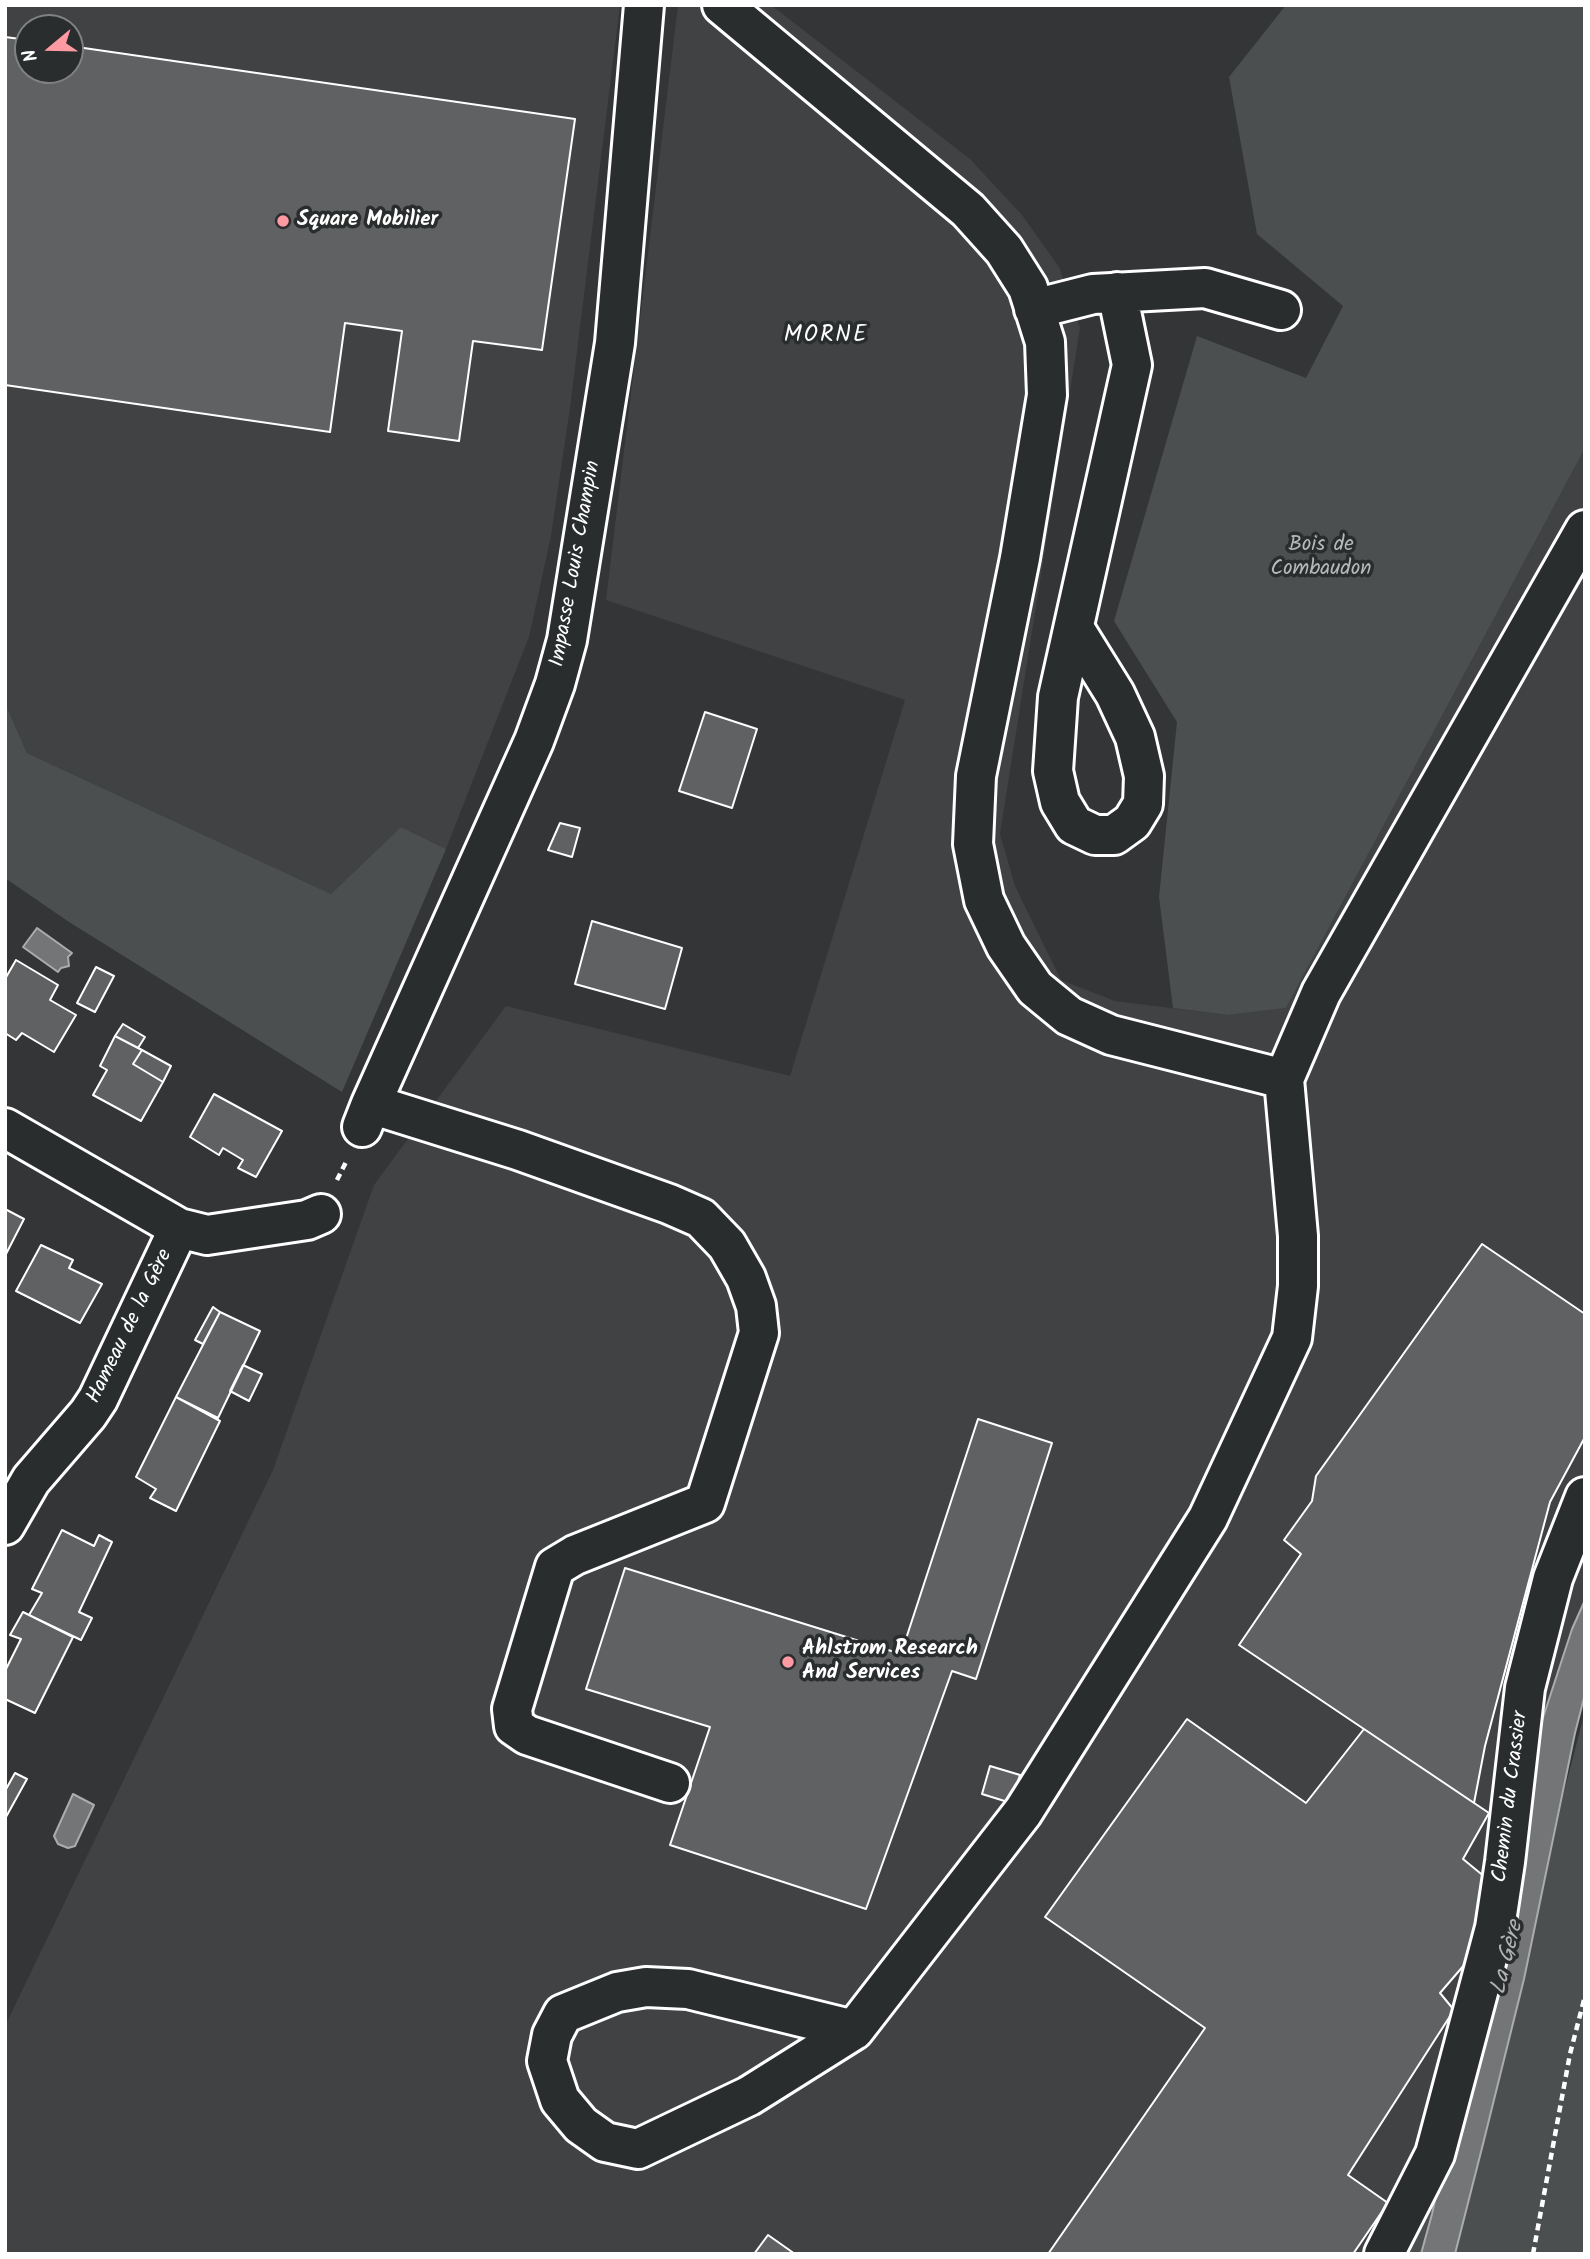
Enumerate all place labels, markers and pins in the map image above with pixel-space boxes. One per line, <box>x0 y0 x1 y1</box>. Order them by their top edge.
place label: Square Mobilier <box>297 208 438 234</box>
marker: Square Mobilier <box>275 213 291 229</box>
place label: Ahlstrom Research And Services <box>802 1637 978 1687</box>
marker: Ahlstrom Research And Services <box>780 1654 796 1670</box>

